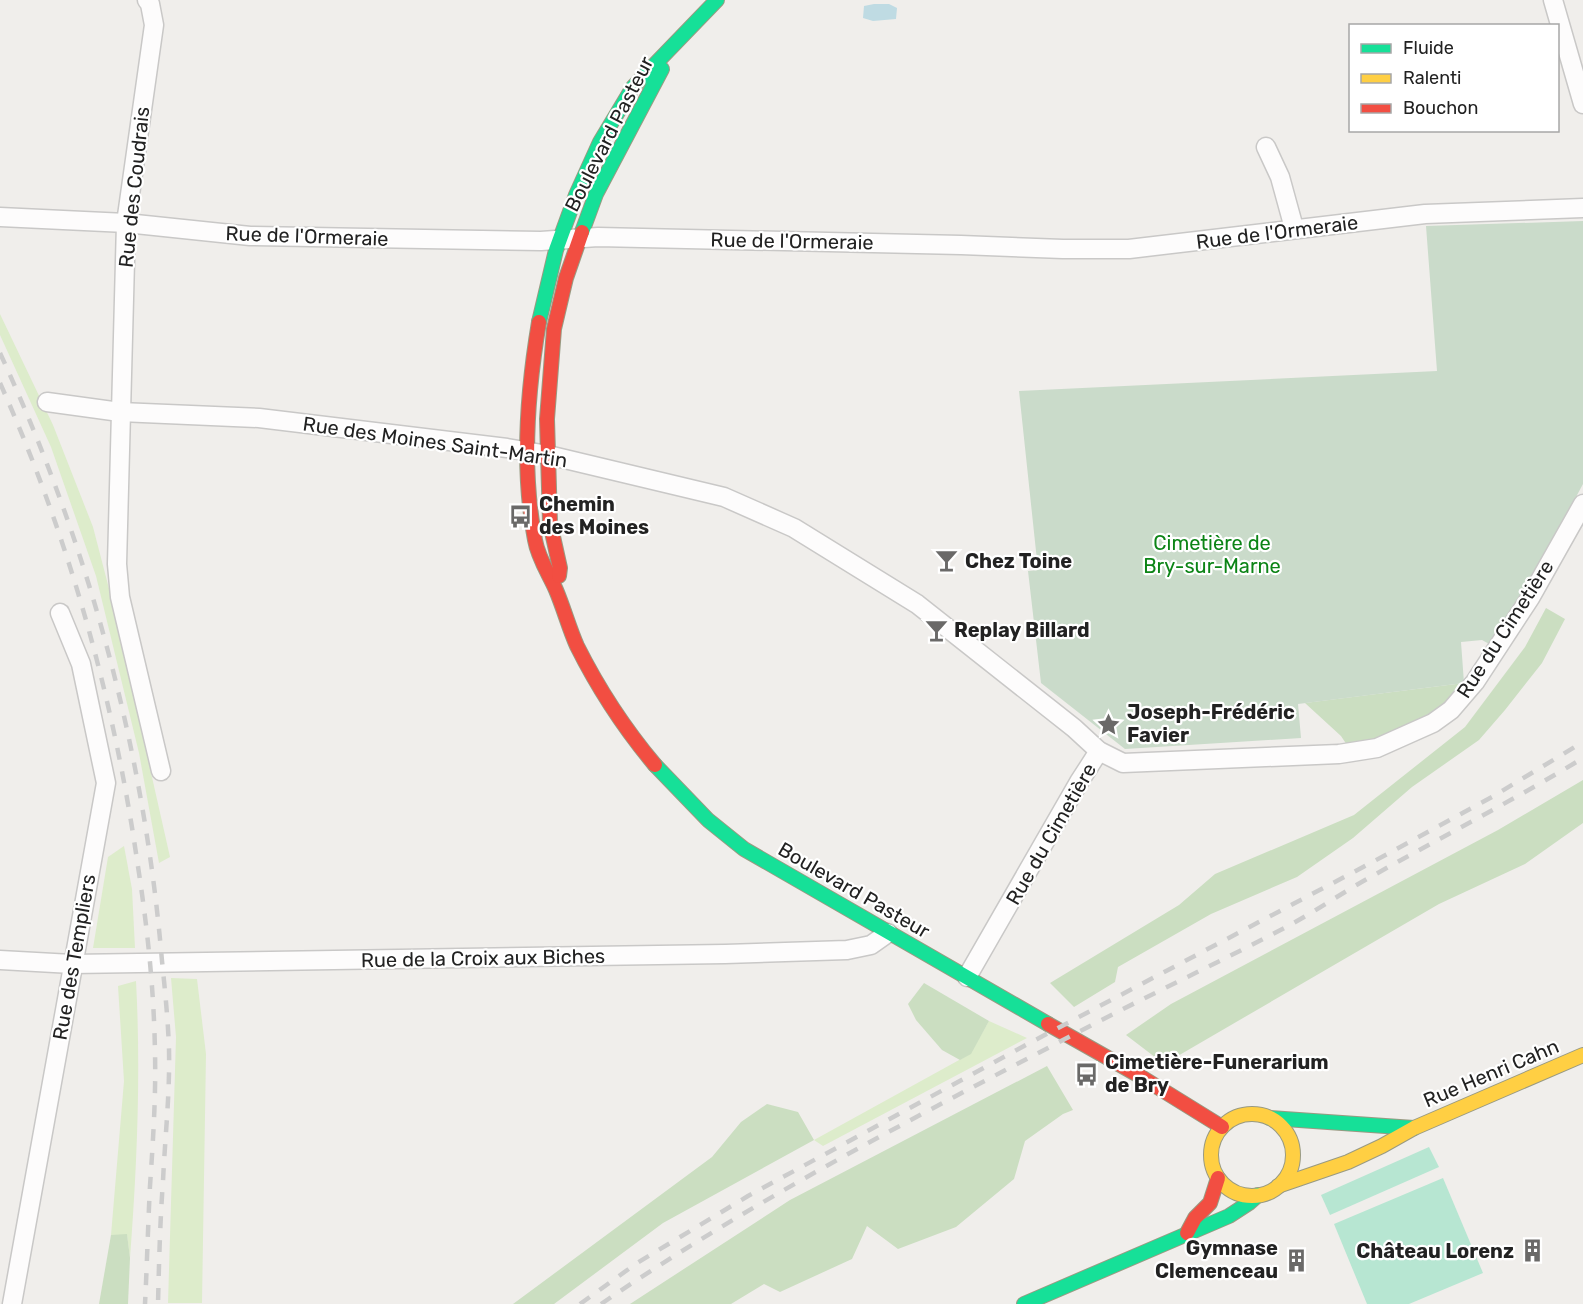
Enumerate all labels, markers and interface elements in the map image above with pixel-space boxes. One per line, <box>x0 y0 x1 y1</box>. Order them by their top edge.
legend <box>1349 24 1559 132</box>
text: Fluide <box>1403 37 1454 59</box>
street label: Boulevard Pasteur <box>559 52 659 216</box>
text: Ralenti <box>1403 67 1461 89</box>
text: Bouchon <box>1403 97 1478 119</box>
street label: Rue des Coudrais <box>114 105 154 269</box>
street label: Rue de l'Ormeraie <box>1195 210 1359 254</box>
street label: Rue de l'Ormeraie <box>225 221 389 251</box>
street label: Rue de l'Ormeraie <box>710 228 874 254</box>
street label: Rue des Moines Saint-Martin <box>301 412 569 472</box>
place label: Chemin des Moines <box>539 492 649 539</box>
bus stop icon: Chemin des Moines <box>508 503 534 529</box>
park label: Cimetière de Bry-sur-Marne <box>1143 531 1281 578</box>
bar icon: Chez Toine <box>934 548 960 574</box>
place label: Chez Toine <box>965 549 1072 573</box>
street label: Rue du Cimetière <box>1451 556 1559 702</box>
bar icon: Replay Billard <box>923 617 949 643</box>
place label: Replay Billard <box>954 618 1090 642</box>
place label: Joseph-Frédéric Favier <box>1127 700 1295 747</box>
place icon: Joseph-Frédéric Favier <box>1096 711 1122 737</box>
street label: Rue du Cimetière <box>1001 759 1101 909</box>
street label: Boulevard Pasteur <box>774 837 934 943</box>
street label: Rue des Templiers <box>48 872 100 1042</box>
street label: Rue de la Croix aux Biches <box>361 944 605 972</box>
street label: Rue Henri Cahn <box>1420 1034 1562 1112</box>
place label: Cimetière-Funerarium de Bry <box>1105 1050 1329 1097</box>
bus stop icon: Cimetière-Funerarium de Bry <box>1074 1061 1100 1087</box>
place label: Gymnase Clemenceau <box>1155 1236 1278 1283</box>
building icon: Château Lorenz <box>1519 1238 1545 1264</box>
place label: Château Lorenz <box>1356 1239 1514 1263</box>
building icon: Gymnase Clemenceau <box>1283 1247 1309 1273</box>

